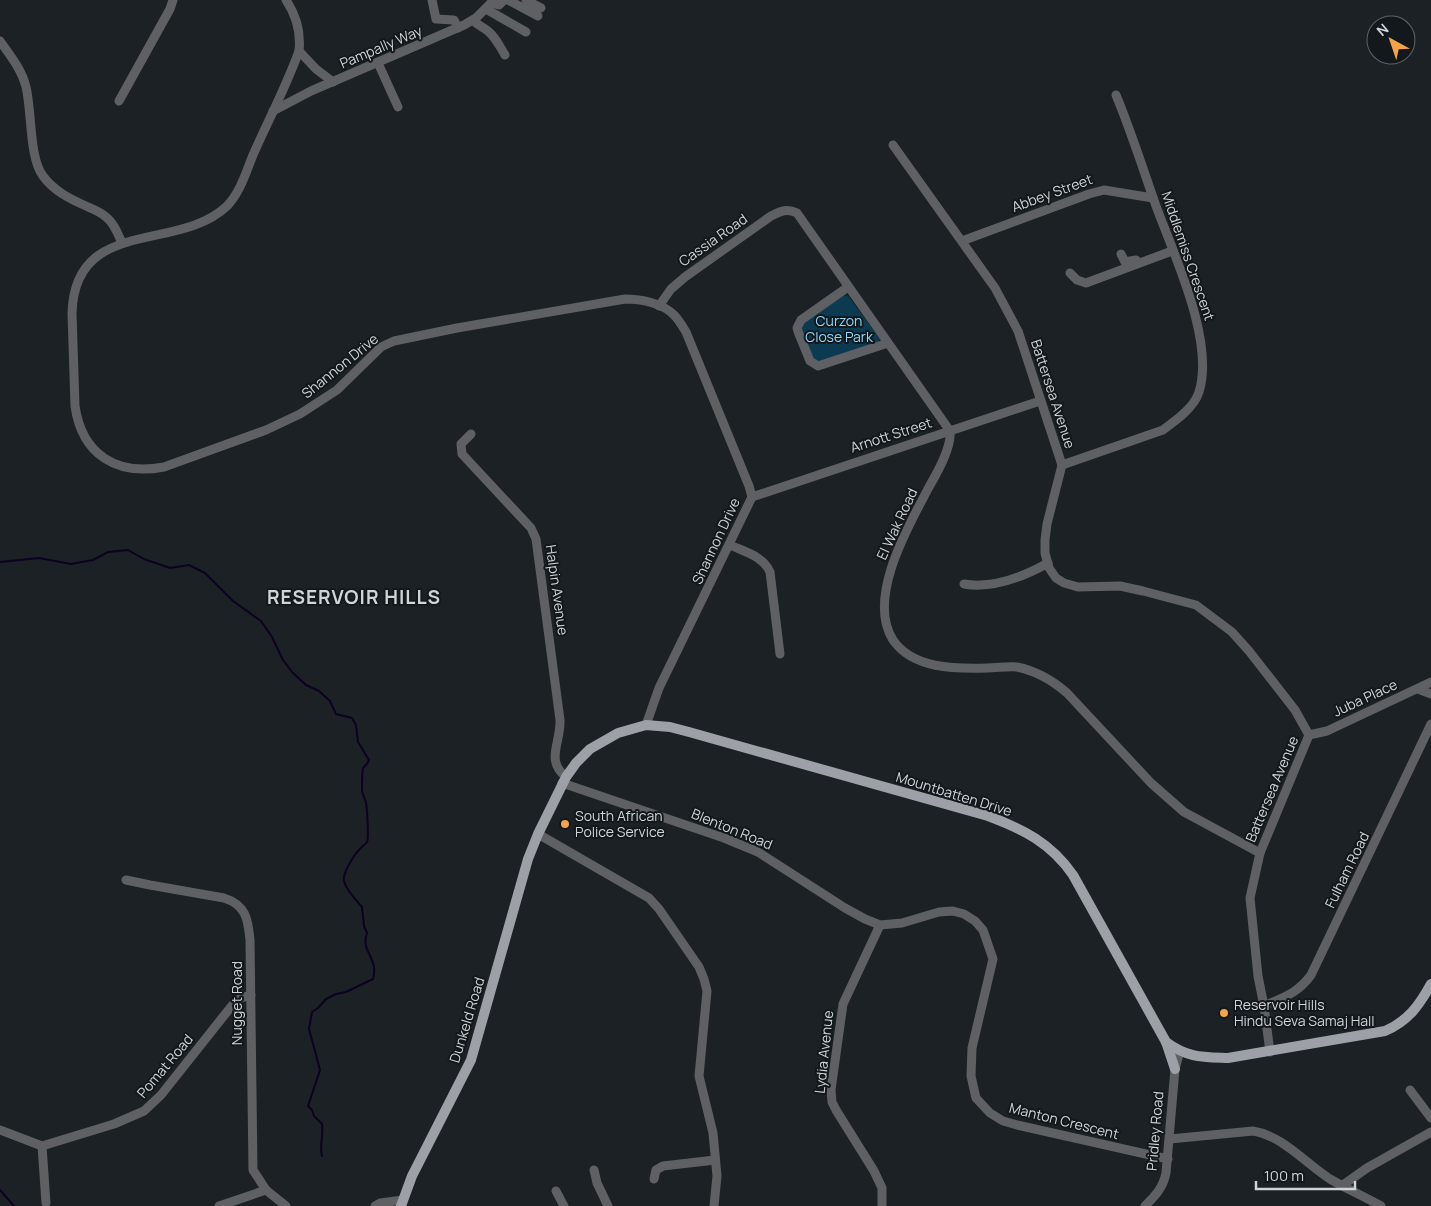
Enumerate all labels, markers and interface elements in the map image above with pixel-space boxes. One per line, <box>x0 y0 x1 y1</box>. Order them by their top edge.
north arrow <box>1366 15 1416 65</box>
text: N <box>1372 19 1392 40</box>
street label: Pampally Way <box>337 20 425 72</box>
street label: Abbey Street <box>1009 169 1095 216</box>
street label: Middlemiss Crescent <box>1157 189 1220 323</box>
street label: Cassia Road <box>675 209 751 270</box>
park label: Curzon Close Park <box>805 311 874 346</box>
street label: Shannon Drive <box>297 329 382 402</box>
street label: Battersea Avenue <box>1027 337 1080 451</box>
street label: Arnott Street <box>848 412 934 457</box>
street label: El Wak Road <box>872 485 921 563</box>
street label: Shannon Drive <box>687 494 744 587</box>
street label: Halpin Avenue <box>542 543 573 636</box>
district label: RESERVOIR HILLS <box>267 584 441 610</box>
street label: Juba Place <box>1330 674 1400 721</box>
street label: Battersea Avenue <box>1241 733 1302 845</box>
street label: Mountbatten Drive <box>894 767 1015 820</box>
street label: Blenton Road <box>689 804 776 853</box>
place label: South African Police Service <box>575 806 665 841</box>
marker: South African Police Service <box>559 818 571 830</box>
street label: Fulham Road <box>1320 828 1373 911</box>
street label: Nugget Road <box>227 961 246 1045</box>
street label: Dunkeld Road <box>444 975 489 1065</box>
place label: Reservoir Hills Hindu Seva Samaj Hall <box>1234 995 1375 1030</box>
marker: Reservoir Hills Hindu Seva Samaj Hall <box>1218 1007 1230 1019</box>
street label: Lydia Avenue <box>810 1009 837 1095</box>
street label: Pomat Road <box>132 1030 197 1102</box>
street label: Pridley Road <box>1142 1090 1167 1172</box>
street label: Manton Crescent <box>1007 1098 1121 1143</box>
scale bar <box>1256 1158 1355 1190</box>
text: 100 m <box>1264 1165 1304 1186</box>

